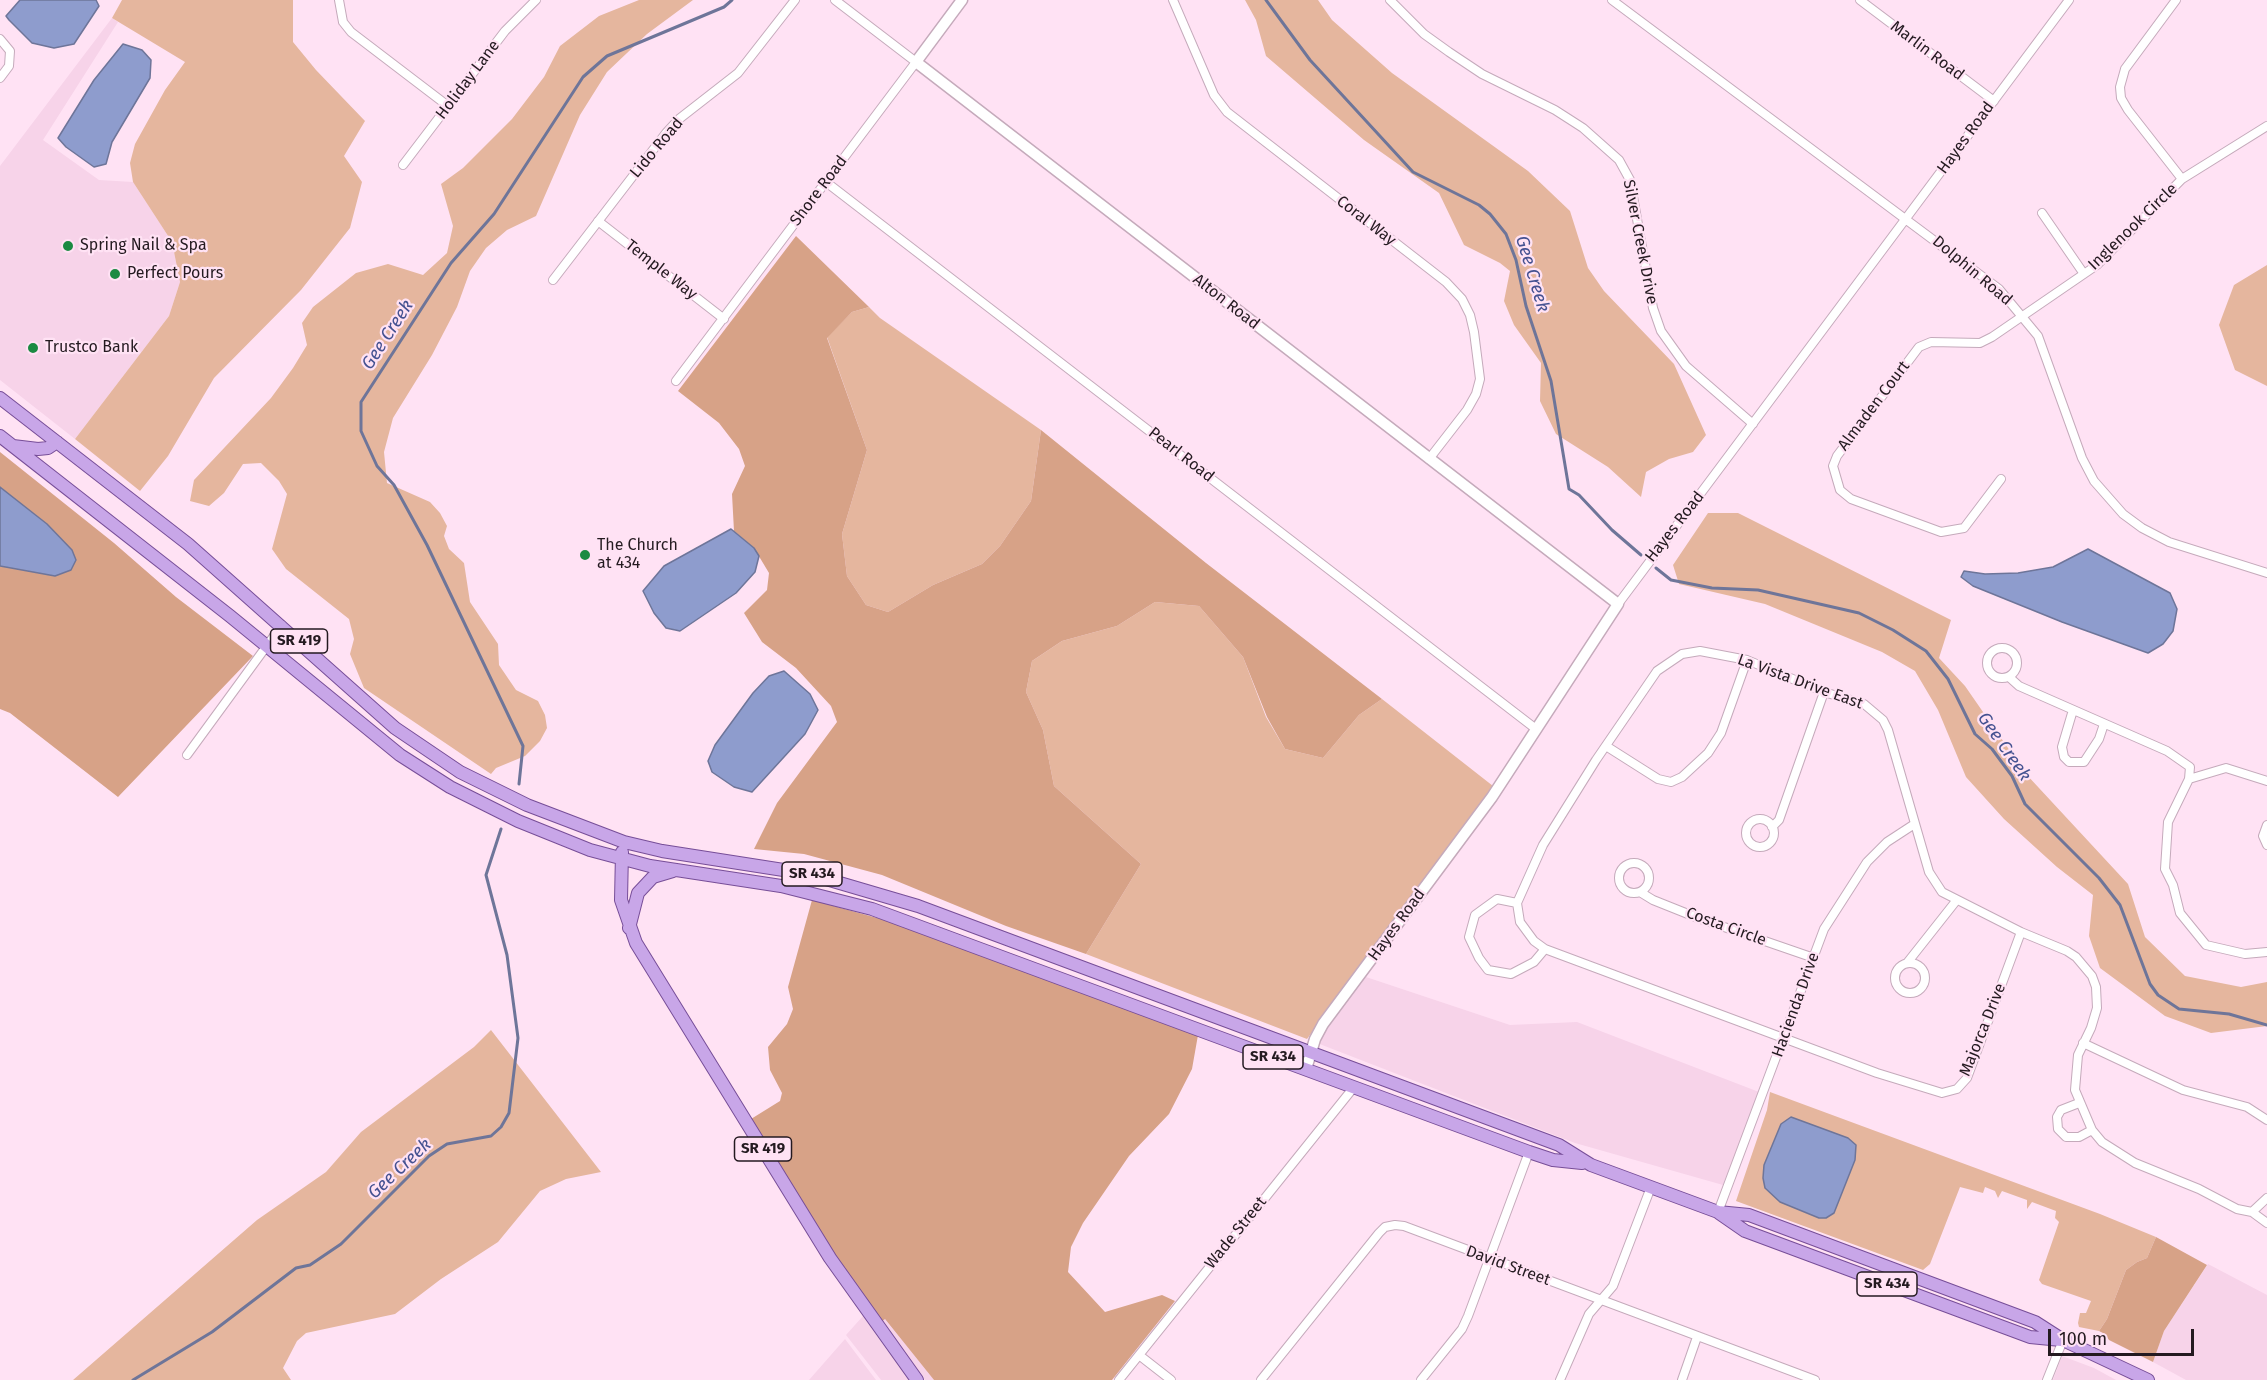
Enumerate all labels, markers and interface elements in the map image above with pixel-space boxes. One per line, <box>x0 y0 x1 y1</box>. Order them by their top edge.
street label: Marlin Road <box>1886 17 1968 85</box>
street label: Holiday Lane <box>432 37 504 123</box>
street label: Hayes Road <box>1933 98 1999 178</box>
street label: Lido Road <box>626 114 688 182</box>
street label: Shore Road <box>786 152 852 230</box>
street label: Silver Creek Drive <box>1619 178 1661 306</box>
street label: Inglenook Circle <box>2084 180 2182 274</box>
street label: Coral Way <box>1332 192 1400 250</box>
street label: Dolphin Road <box>1928 232 2016 310</box>
water label: Gee Creek <box>1510 233 1554 315</box>
place label: Spring Nail & Spa <box>80 236 207 256</box>
street label: Temple Way <box>621 236 701 304</box>
marker: Spring Nail & Spa <box>61 239 75 253</box>
place label: Perfect Pours <box>127 264 223 284</box>
marker: Perfect Pours <box>108 267 122 281</box>
street label: Alton Road <box>1189 270 1263 334</box>
water label: Gee Creek <box>357 296 419 374</box>
place label: Trustco Bank <box>45 338 138 358</box>
marker: Trustco Bank <box>26 341 40 355</box>
street label: Almaden Court <box>1834 357 1914 455</box>
street label: Pearl Road <box>1144 423 1218 487</box>
street label: Hayes Road <box>1641 488 1709 566</box>
place label: The Church at 434 <box>597 536 678 574</box>
marker: The Church at 434 <box>578 548 592 562</box>
road number: SR 419 <box>270 629 328 653</box>
street label: La Vista Drive East <box>1735 650 1865 714</box>
water label: Gee Creek <box>1973 709 2035 785</box>
road number: SR 434 <box>782 862 842 886</box>
street label: Hayes Road <box>1364 885 1430 965</box>
street label: Costa Circle <box>1683 904 1769 950</box>
street label: Hacienda Drive <box>1768 950 1824 1060</box>
street label: Majorca Drive <box>1956 981 2010 1079</box>
road number: SR 434 <box>1243 1045 1303 1069</box>
water label: Gee Creek <box>364 1134 436 1204</box>
road number: SR 419 <box>734 1137 792 1161</box>
street label: Wade Street <box>1201 1193 1271 1273</box>
street label: David Street <box>1463 1242 1553 1290</box>
road number: SR 434 <box>1857 1272 1917 1296</box>
scale bar <box>2051 1317 2196 1355</box>
text: 100 m <box>2059 1328 2107 1350</box>

